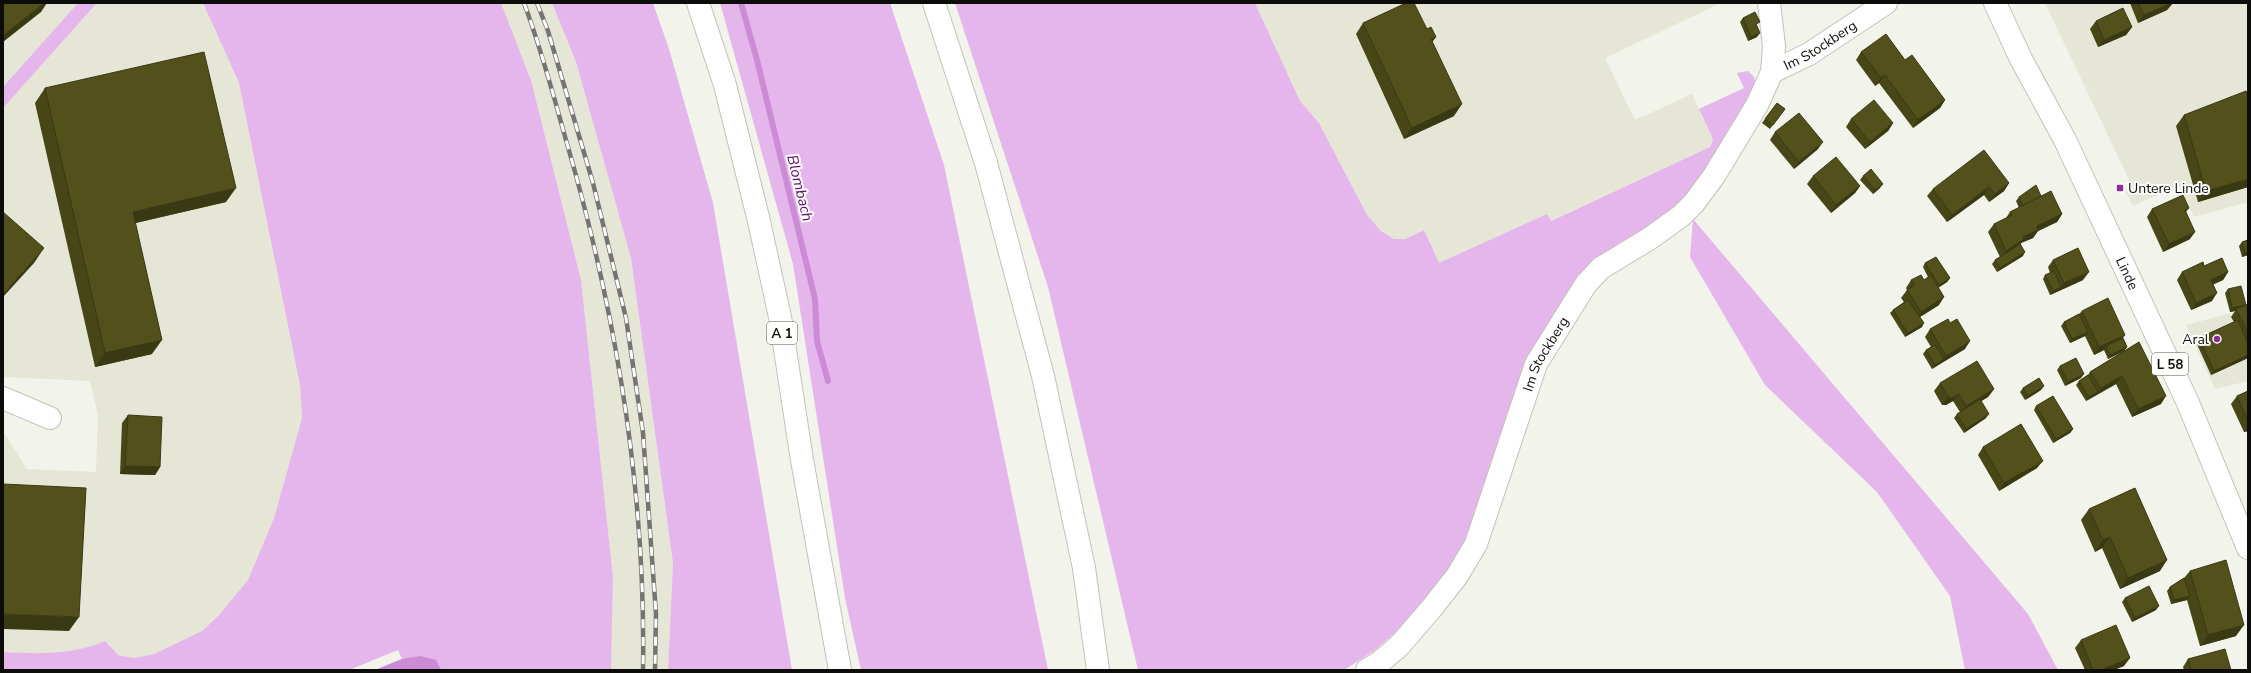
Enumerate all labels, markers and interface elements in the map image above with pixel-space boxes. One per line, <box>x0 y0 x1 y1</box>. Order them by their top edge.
street label: Im Stockberg <box>1780 16 1861 75</box>
water label: Blombach <box>782 153 818 223</box>
place label: Untere Linde <box>2128 179 2209 198</box>
marker: Untere Linde <box>2115 183 2125 193</box>
street label: Linde <box>2111 254 2143 293</box>
street label: Im Stockberg <box>1518 313 1573 394</box>
road number: A 1 <box>767 322 797 344</box>
place label: Aral <box>2182 330 2210 349</box>
marker: Aral <box>2212 334 2222 344</box>
road number: L 58 <box>2152 353 2188 375</box>

